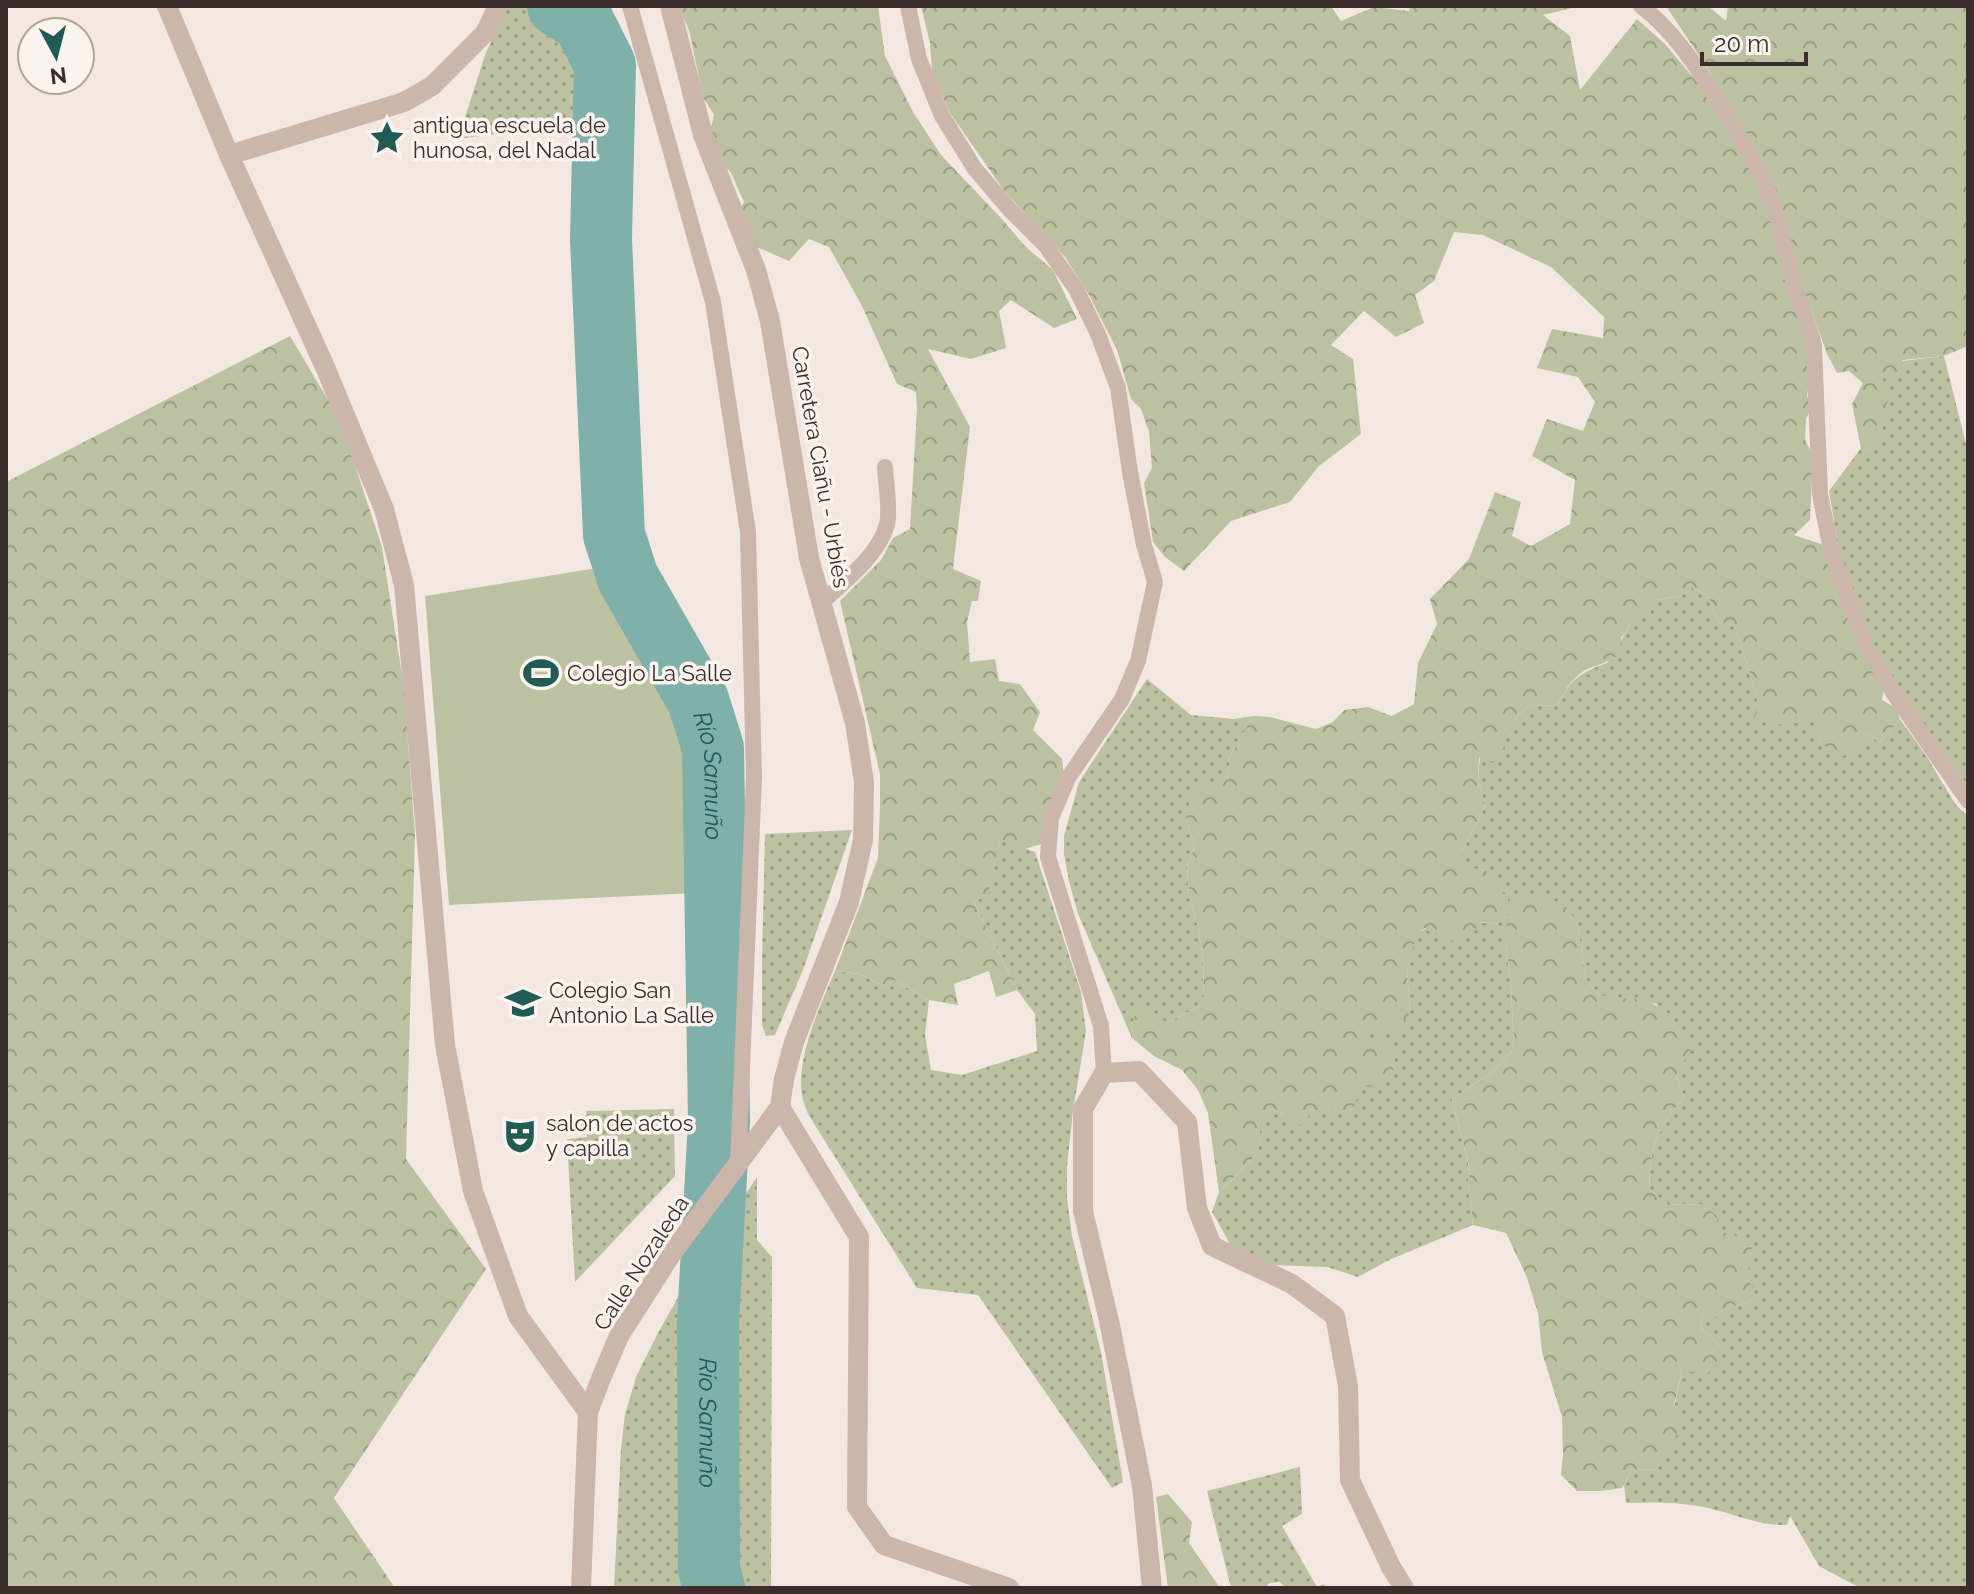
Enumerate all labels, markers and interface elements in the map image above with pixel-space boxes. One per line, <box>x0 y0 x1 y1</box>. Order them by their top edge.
north arrow <box>16 16 96 96</box>
scale bar <box>1702 16 1806 66</box>
text: 20 m <box>1714 29 1769 58</box>
text: N <box>49 62 68 90</box>
place label: antigua escuela de hunosa, del Nadal <box>413 112 606 163</box>
place icon: antigua escuela de hunosa, del Nadal <box>368 119 406 157</box>
street label: Carretera Ciañu - Urbiés <box>787 344 855 590</box>
sports icon: Colegio La Salle <box>522 654 560 692</box>
place label: Colegio La Salle <box>567 660 732 686</box>
water label: Río Samuño <box>688 707 729 840</box>
place label: Colegio San Antonio La Salle <box>549 977 714 1028</box>
school or university icon: Colegio San Antonio La Salle <box>504 984 542 1022</box>
place label: salon de actos y capilla <box>546 1110 693 1161</box>
theatre icon: salon de actos y capilla <box>501 1117 539 1155</box>
street label: Calle Nozaleda <box>588 1191 694 1335</box>
water label: Río Samuño <box>694 1358 723 1488</box>

